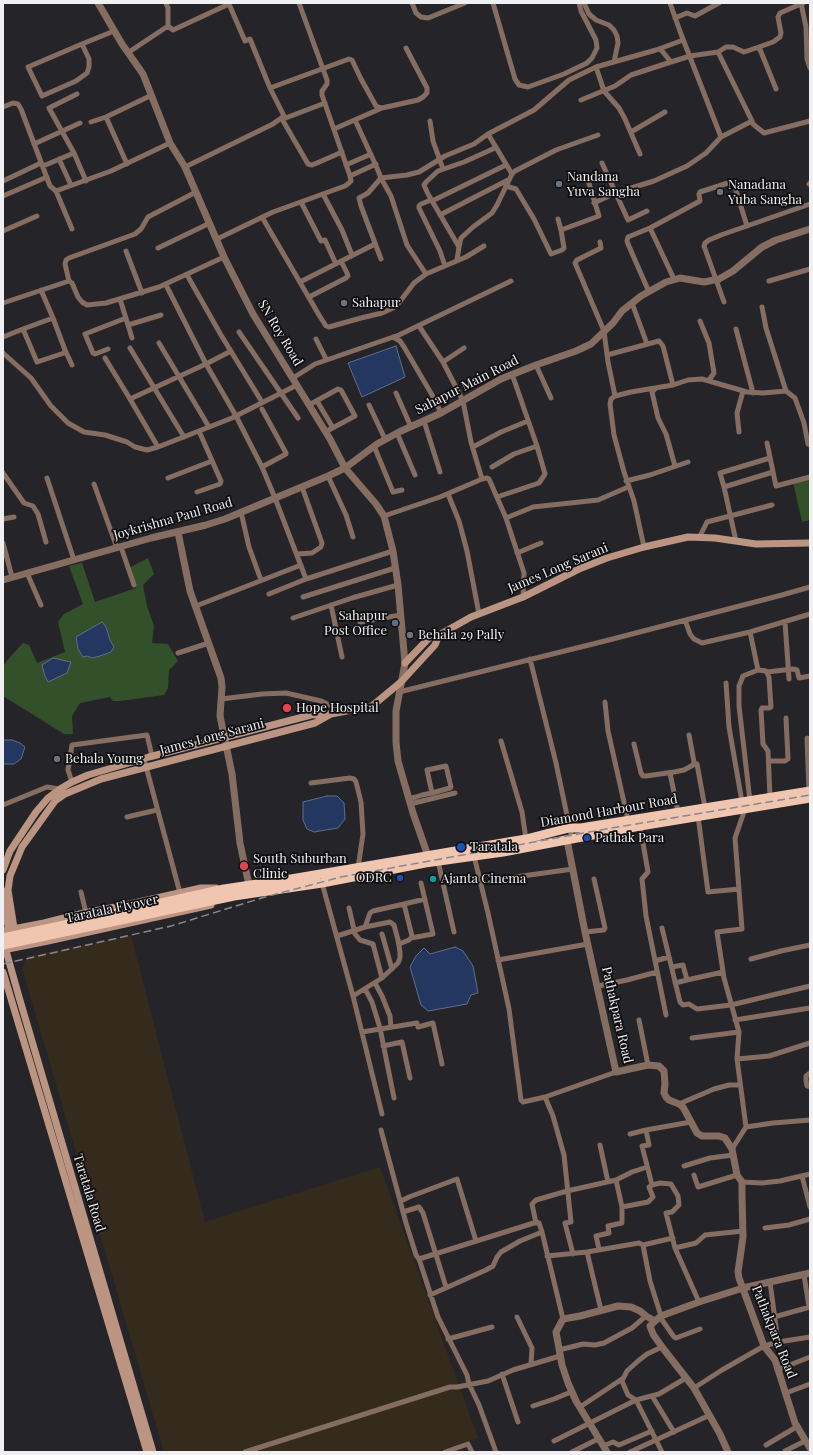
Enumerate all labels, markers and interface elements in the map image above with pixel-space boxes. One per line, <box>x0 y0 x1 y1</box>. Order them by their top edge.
place label: Nandana Yuva Sangha <box>567 169 640 200</box>
place label: Nanadana Yuba Sangha <box>728 177 802 208</box>
marker: Nandana Yuva Sangha <box>554 179 564 189</box>
marker: Nanadana Yuba Sangha <box>715 187 725 197</box>
place label: Sahapur <box>352 295 401 311</box>
street label: SN Roy Road <box>254 297 306 369</box>
marker: Sahapur <box>339 298 349 308</box>
street label: Sahapur Main Road <box>413 352 521 418</box>
street label: Joykrishna Paul Road <box>112 495 234 543</box>
street label: James Long Sarani <box>506 540 610 596</box>
place label: Sahapur Post Office <box>324 608 387 639</box>
marker: Sahapur Post Office <box>390 618 400 628</box>
place label: Behala 29 Pally <box>418 627 504 643</box>
marker: Behala 29 Pally <box>405 630 415 640</box>
place label: Hope Hospital <box>296 700 379 716</box>
marker: Hope Hospital <box>281 702 293 714</box>
street label: James Long Sarani <box>158 716 266 758</box>
place label: Behala Young <box>65 751 143 767</box>
marker: Behala Young <box>52 754 62 764</box>
street label: Diamond Harbour Road <box>539 791 679 831</box>
place label: Pathak Para <box>595 830 664 846</box>
marker: Pathak Para <box>582 833 592 843</box>
place label: Taratala <box>470 839 518 855</box>
marker: Taratala <box>455 841 467 853</box>
place label: South Suburban Clinic <box>253 851 347 882</box>
marker: South Suburban Clinic <box>238 860 250 872</box>
place label: ODRC <box>356 870 392 886</box>
place label: Ajanta Cinema <box>441 871 526 887</box>
marker: ODRC <box>395 873 405 883</box>
marker: Ajanta Cinema <box>428 874 438 884</box>
street label: Taratala Flyover <box>64 892 160 926</box>
street label: Pathakpara Road <box>598 965 636 1065</box>
street label: Taratala Road <box>70 1152 108 1234</box>
street label: Pathakpara Road <box>748 1283 800 1381</box>

